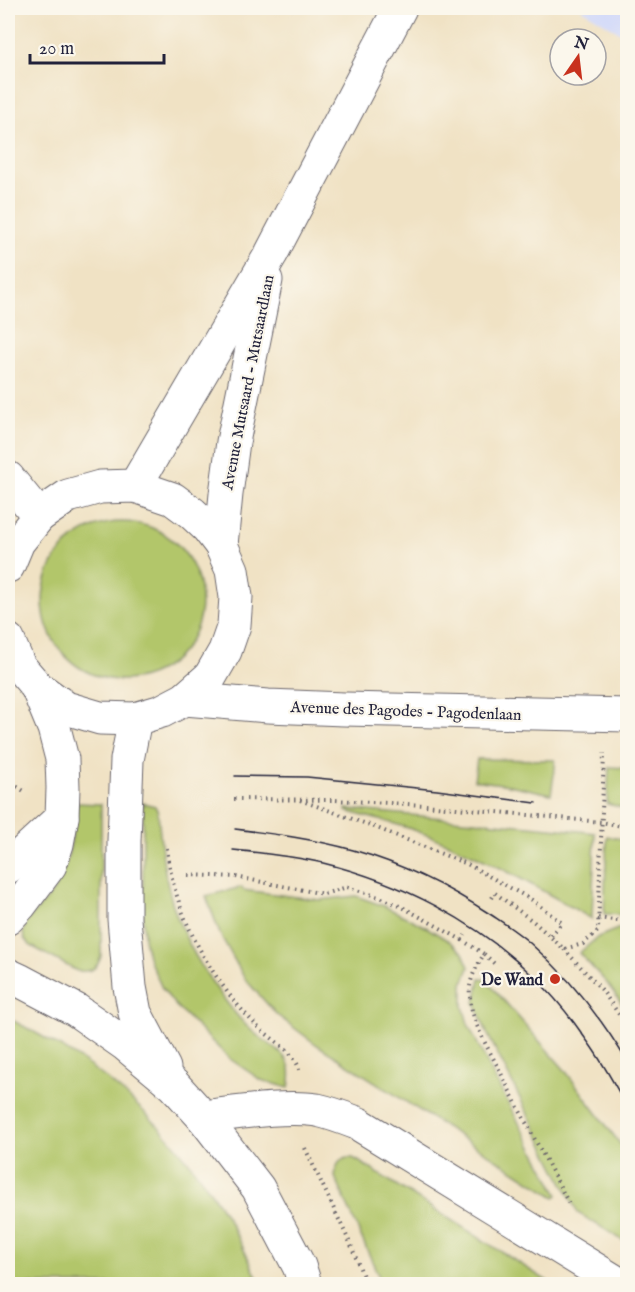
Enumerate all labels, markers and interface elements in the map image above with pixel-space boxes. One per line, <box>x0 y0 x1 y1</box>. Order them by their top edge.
scale bar <box>30 27 164 65</box>
north arrow <box>548 27 608 87</box>
text: N <box>571 33 590 56</box>
text: 20 m <box>39 38 74 61</box>
street label: Avenue Mutsaard - Mutsaardlaan <box>218 273 280 493</box>
street label: Avenue des Pagodes - Pagodenlaan <box>289 698 522 726</box>
place label: De Wand <box>481 971 543 991</box>
marker: De Wand <box>548 972 562 986</box>

